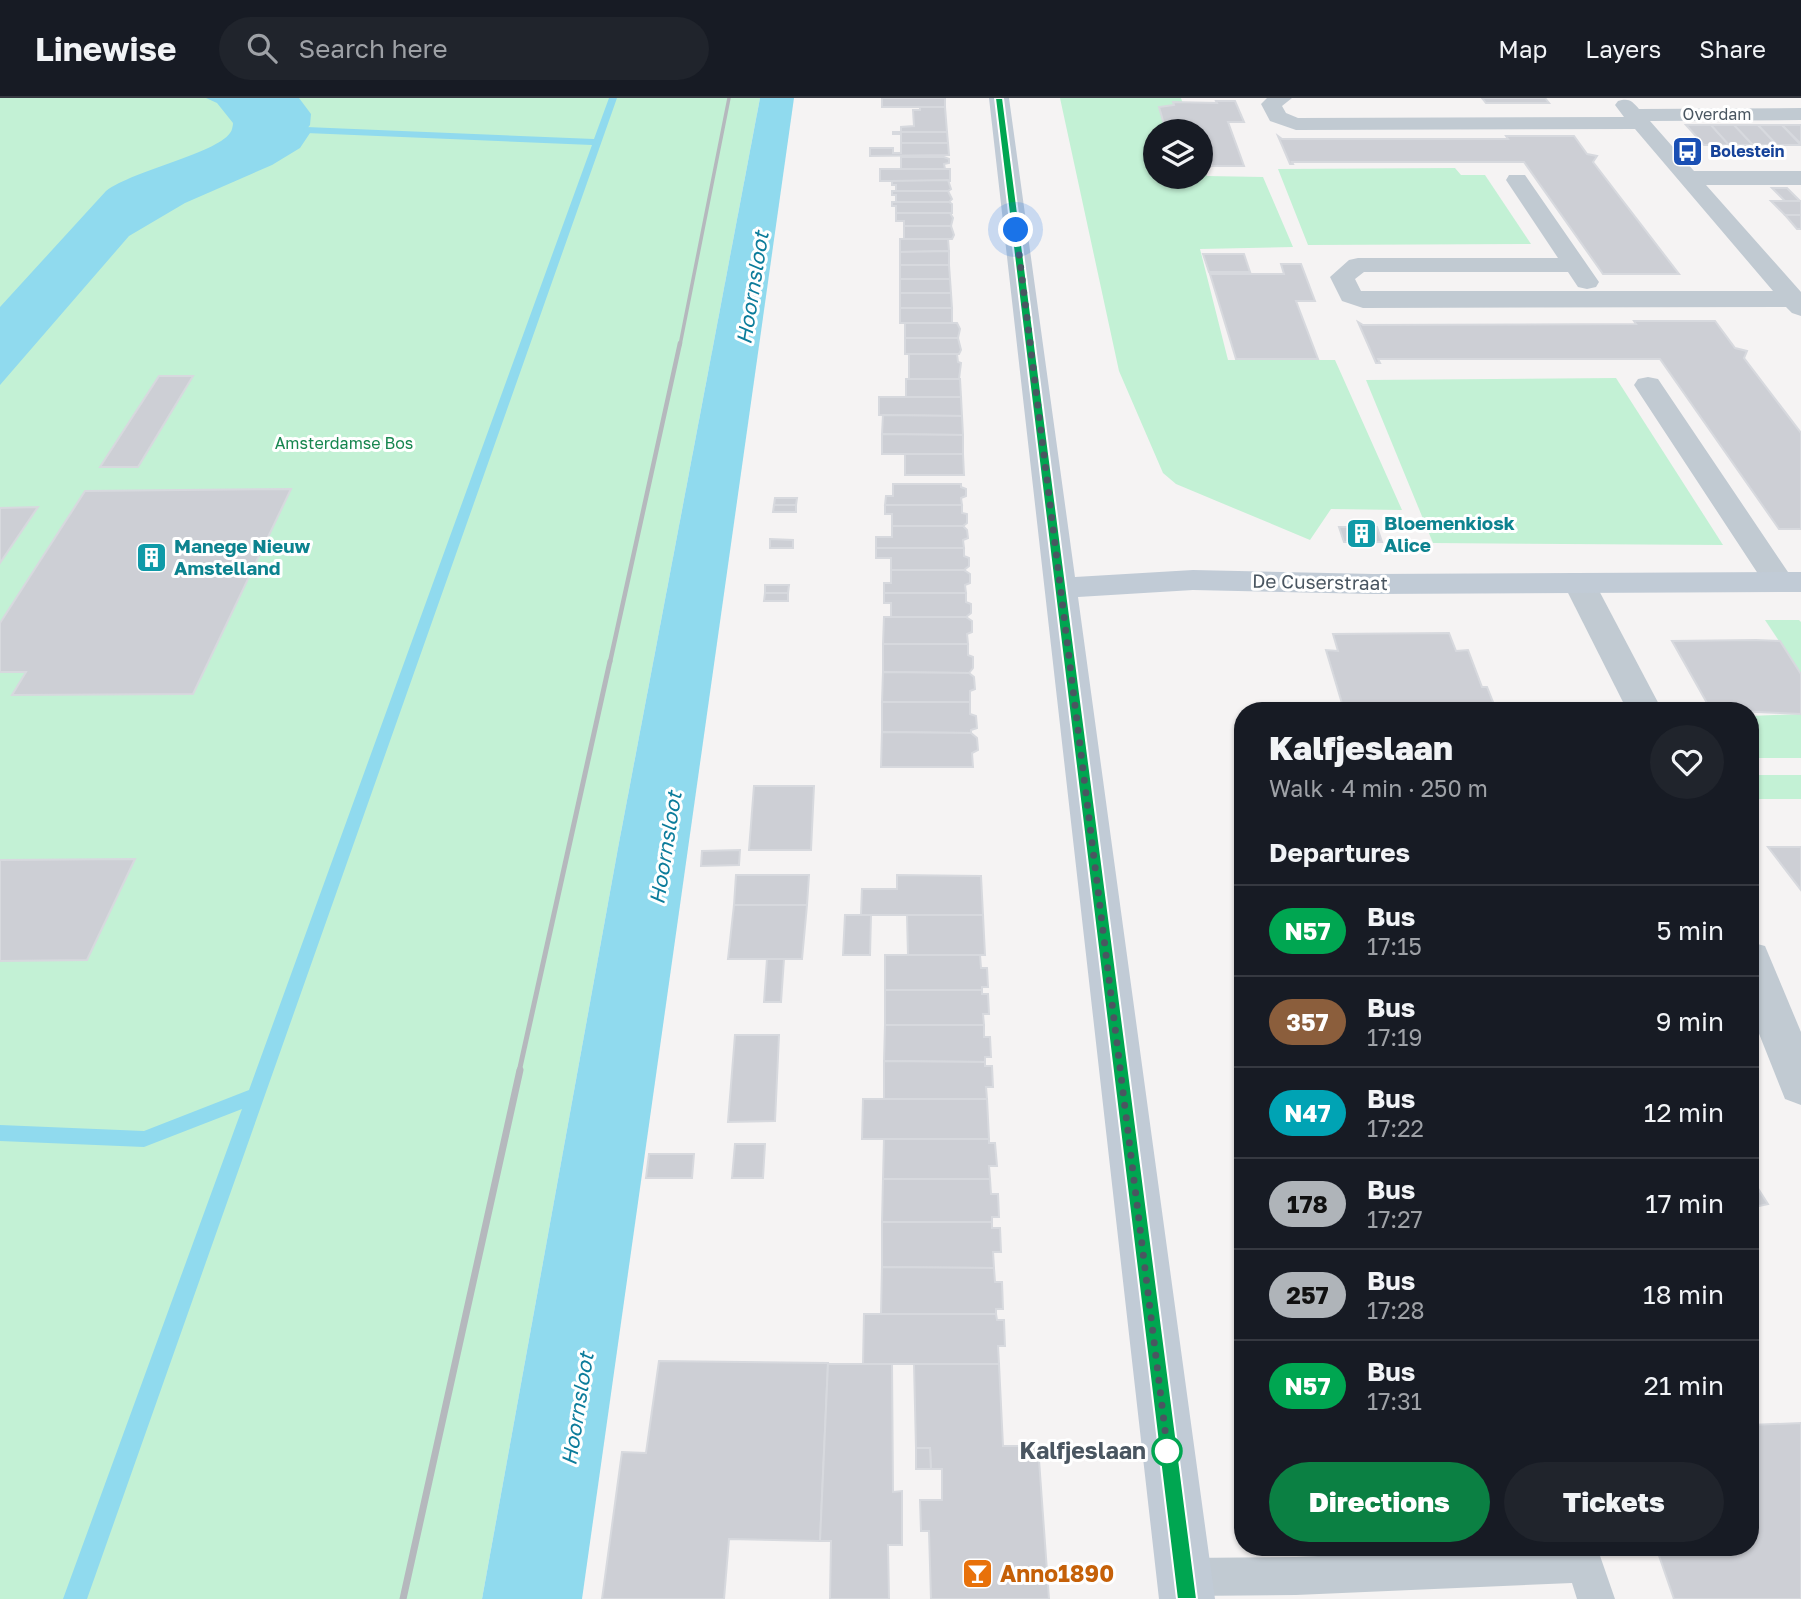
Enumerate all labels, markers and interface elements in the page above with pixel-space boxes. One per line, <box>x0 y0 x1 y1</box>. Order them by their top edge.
search box <box>219 17 709 80</box>
text: Linewise <box>35 29 177 68</box>
icon: search <box>243 29 281 67</box>
text: Search here <box>299 33 448 64</box>
text: Map <box>1498 34 1547 63</box>
text: Layers <box>1585 34 1661 63</box>
text: Share <box>1699 34 1766 63</box>
street label: Overdam <box>1683 104 1751 124</box>
map controls <box>1143 119 1213 189</box>
button: layers <box>1143 119 1213 189</box>
bus stop icon: Bolestein <box>1670 134 1704 168</box>
place label: Bolestein <box>1710 141 1784 161</box>
your location <box>998 212 1033 247</box>
water label: Hoornsloot <box>730 227 774 346</box>
park label: Amsterdamse Bos <box>275 433 413 453</box>
place label: Bloemenkiosk Alice <box>1384 511 1515 556</box>
building icon: Bloemenkiosk Alice <box>1344 517 1378 551</box>
place label: Manege Nieuw Amstelland <box>174 534 310 579</box>
building icon: Manege Nieuw Amstelland <box>134 540 168 574</box>
street label: De Cuserstraat <box>1252 569 1388 594</box>
button: heart <box>1650 725 1724 799</box>
text: Kalfjeslaan <box>1269 728 1453 767</box>
text: Walk · 4 min · 250 m <box>1269 774 1488 802</box>
water label: Hoornsloot <box>643 787 687 906</box>
text: Departures <box>1269 837 1410 868</box>
text: Bus <box>1367 901 1415 932</box>
text: 5 min <box>1656 915 1724 946</box>
text: N57 <box>1285 916 1330 945</box>
text: 17:15 <box>1367 932 1422 960</box>
text: Bus <box>1367 992 1415 1023</box>
text: 9 min <box>1656 1006 1724 1037</box>
text: 357 <box>1286 1007 1329 1036</box>
text: 17:19 <box>1367 1023 1422 1051</box>
text: Bus <box>1367 1083 1415 1114</box>
text: 12 min <box>1644 1097 1724 1128</box>
text: N47 <box>1284 1098 1331 1127</box>
text: 17:22 <box>1367 1114 1424 1142</box>
text: Bus <box>1367 1174 1415 1205</box>
text: 17 min <box>1645 1188 1724 1219</box>
text: 178 <box>1287 1189 1328 1218</box>
text: 17:27 <box>1367 1205 1423 1233</box>
text: Bus <box>1367 1265 1415 1296</box>
text: 18 min <box>1643 1279 1724 1310</box>
text: 257 <box>1286 1280 1329 1309</box>
text: 17:28 <box>1367 1296 1425 1324</box>
water label: Hoornsloot <box>555 1348 599 1467</box>
text: Bus <box>1367 1356 1415 1387</box>
text: 21 min <box>1644 1370 1724 1401</box>
text: N57 <box>1285 1371 1330 1400</box>
text: 17:31 <box>1367 1387 1422 1415</box>
place label: Kalfjeslaan <box>1019 1436 1146 1464</box>
marker: Kalfjeslaan <box>1152 1436 1182 1466</box>
button: Directions <box>1269 1462 1490 1542</box>
button: Tickets <box>1504 1462 1724 1542</box>
bar icon: Anno1890 <box>960 1557 994 1591</box>
place label: Anno1890 <box>1000 1559 1114 1587</box>

